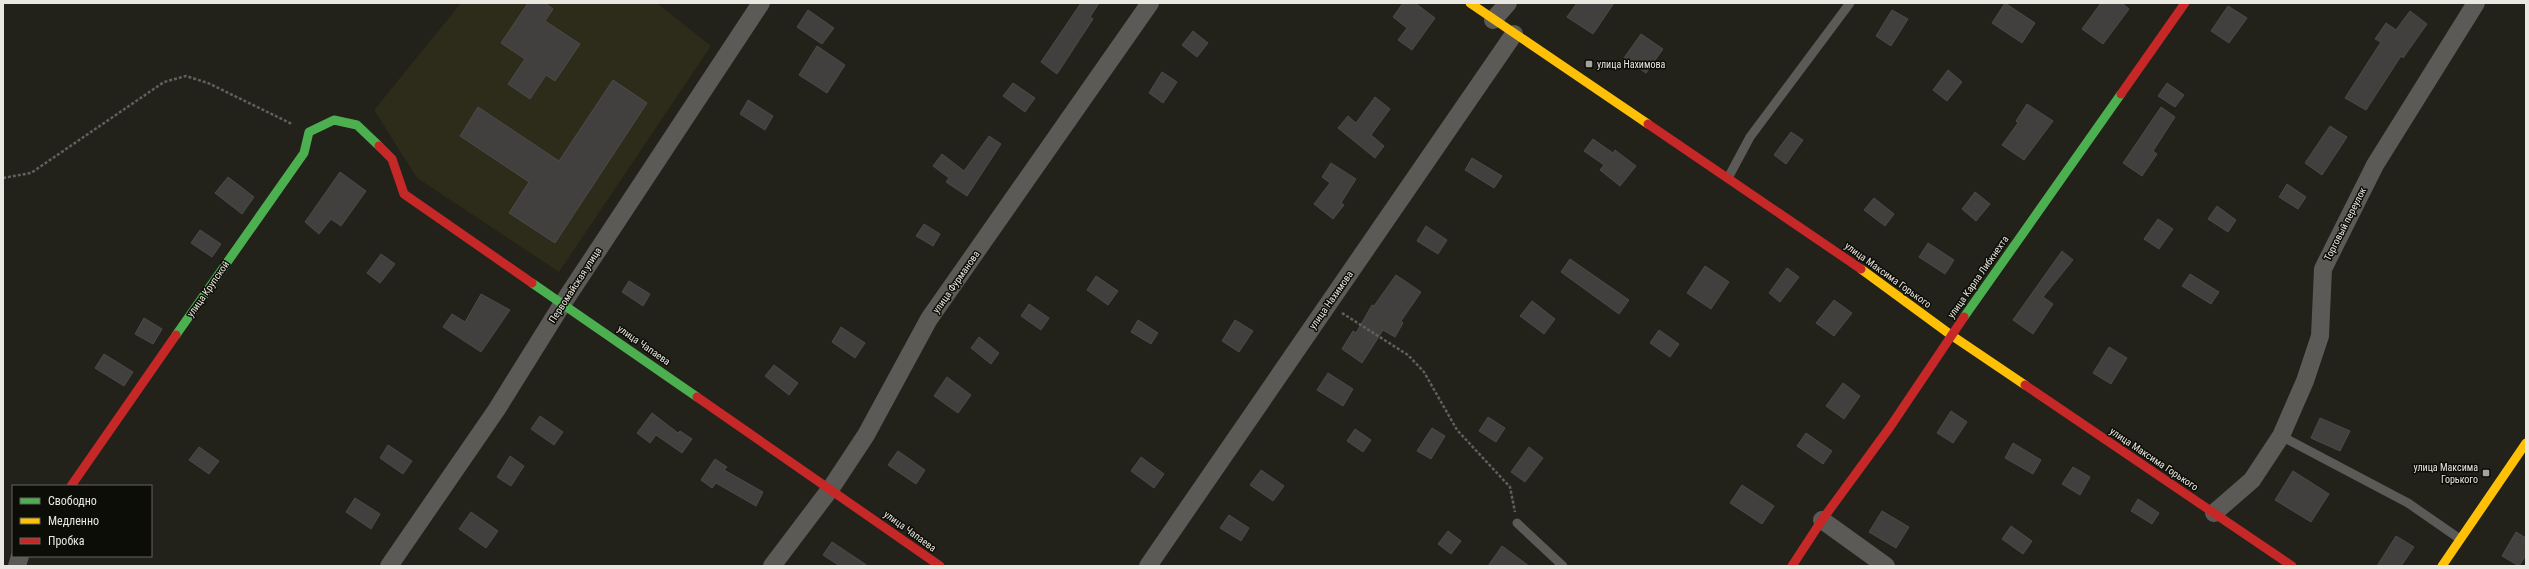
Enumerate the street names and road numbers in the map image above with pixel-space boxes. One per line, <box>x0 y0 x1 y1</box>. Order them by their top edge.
street label: Торговый переулок <box>2322 185 2368 262</box>
street label: улица Карла Либкнехта <box>1945 234 2011 320</box>
street label: улица Максима Горького <box>1843 240 1933 310</box>
street label: Первомайская улица <box>546 245 604 325</box>
street label: улица Фурманова <box>930 248 982 315</box>
street label: улица Крупской <box>185 259 231 319</box>
street label: улица Нахимова <box>1307 269 1355 331</box>
street label: улица Чапаева <box>616 323 673 367</box>
street label: улица Максима Горького <box>2108 425 2200 493</box>
street label: улица Чапаева <box>882 508 938 554</box>

